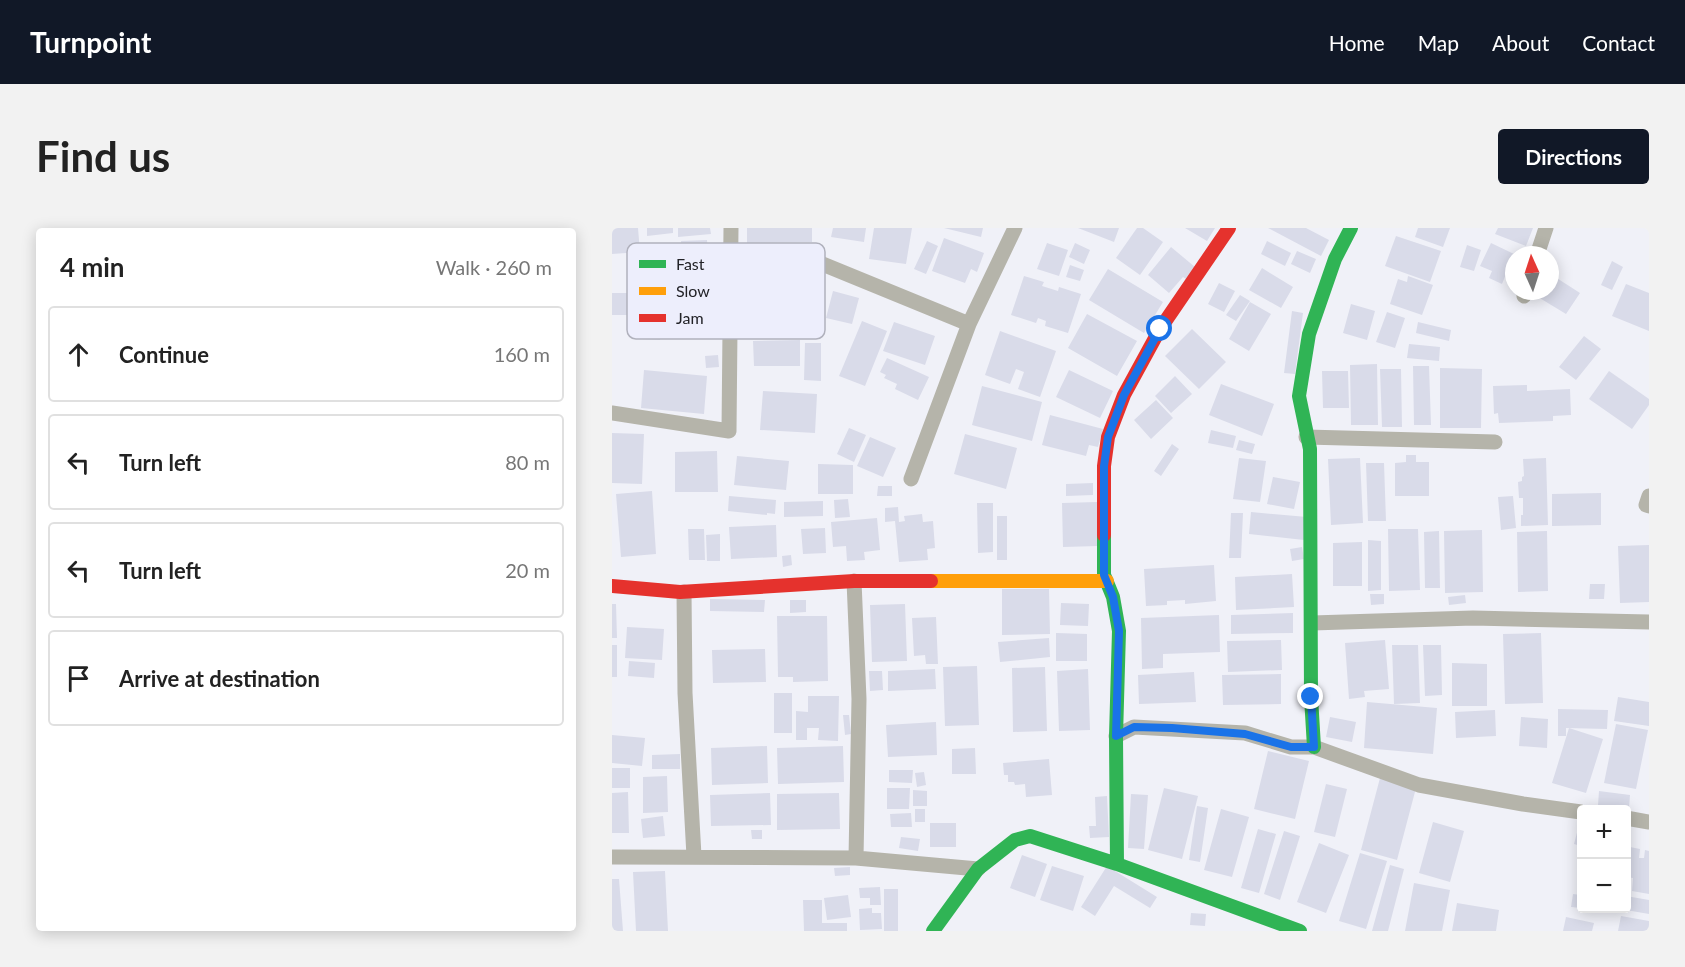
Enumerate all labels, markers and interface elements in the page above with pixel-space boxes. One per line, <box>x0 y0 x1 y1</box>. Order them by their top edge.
text: Turnpoint <box>30 25 151 59</box>
text: Home <box>1329 30 1385 55</box>
text: Map <box>1418 30 1459 55</box>
text: About <box>1492 30 1549 55</box>
text: Contact <box>1582 30 1655 55</box>
button: Directions <box>1498 129 1649 184</box>
text: Find us <box>36 131 170 181</box>
legend <box>627 243 825 339</box>
north arrow <box>1505 246 1559 300</box>
text: 4 min <box>60 251 124 283</box>
text: Fast <box>676 254 705 273</box>
text: Walk · 260 m <box>436 255 552 279</box>
text: Slow <box>676 281 710 300</box>
text: Jam <box>676 308 704 327</box>
route start <box>1146 315 1172 341</box>
icon: ahead <box>62 338 95 371</box>
text: Continue <box>119 341 209 368</box>
text: 160 m <box>494 342 550 366</box>
icon: left <box>62 446 95 479</box>
text: Turn left <box>119 449 201 476</box>
text: 80 m <box>505 450 550 474</box>
icon: left <box>62 554 95 587</box>
text: Turn left <box>119 557 201 584</box>
text: 20 m <box>505 558 550 582</box>
icon: arrive <box>62 662 95 695</box>
text: Arrive at destination <box>119 665 320 692</box>
route end <box>1297 683 1323 709</box>
map controls <box>1577 805 1631 913</box>
button: + <box>1577 805 1631 859</box>
button: − <box>1577 859 1631 913</box>

